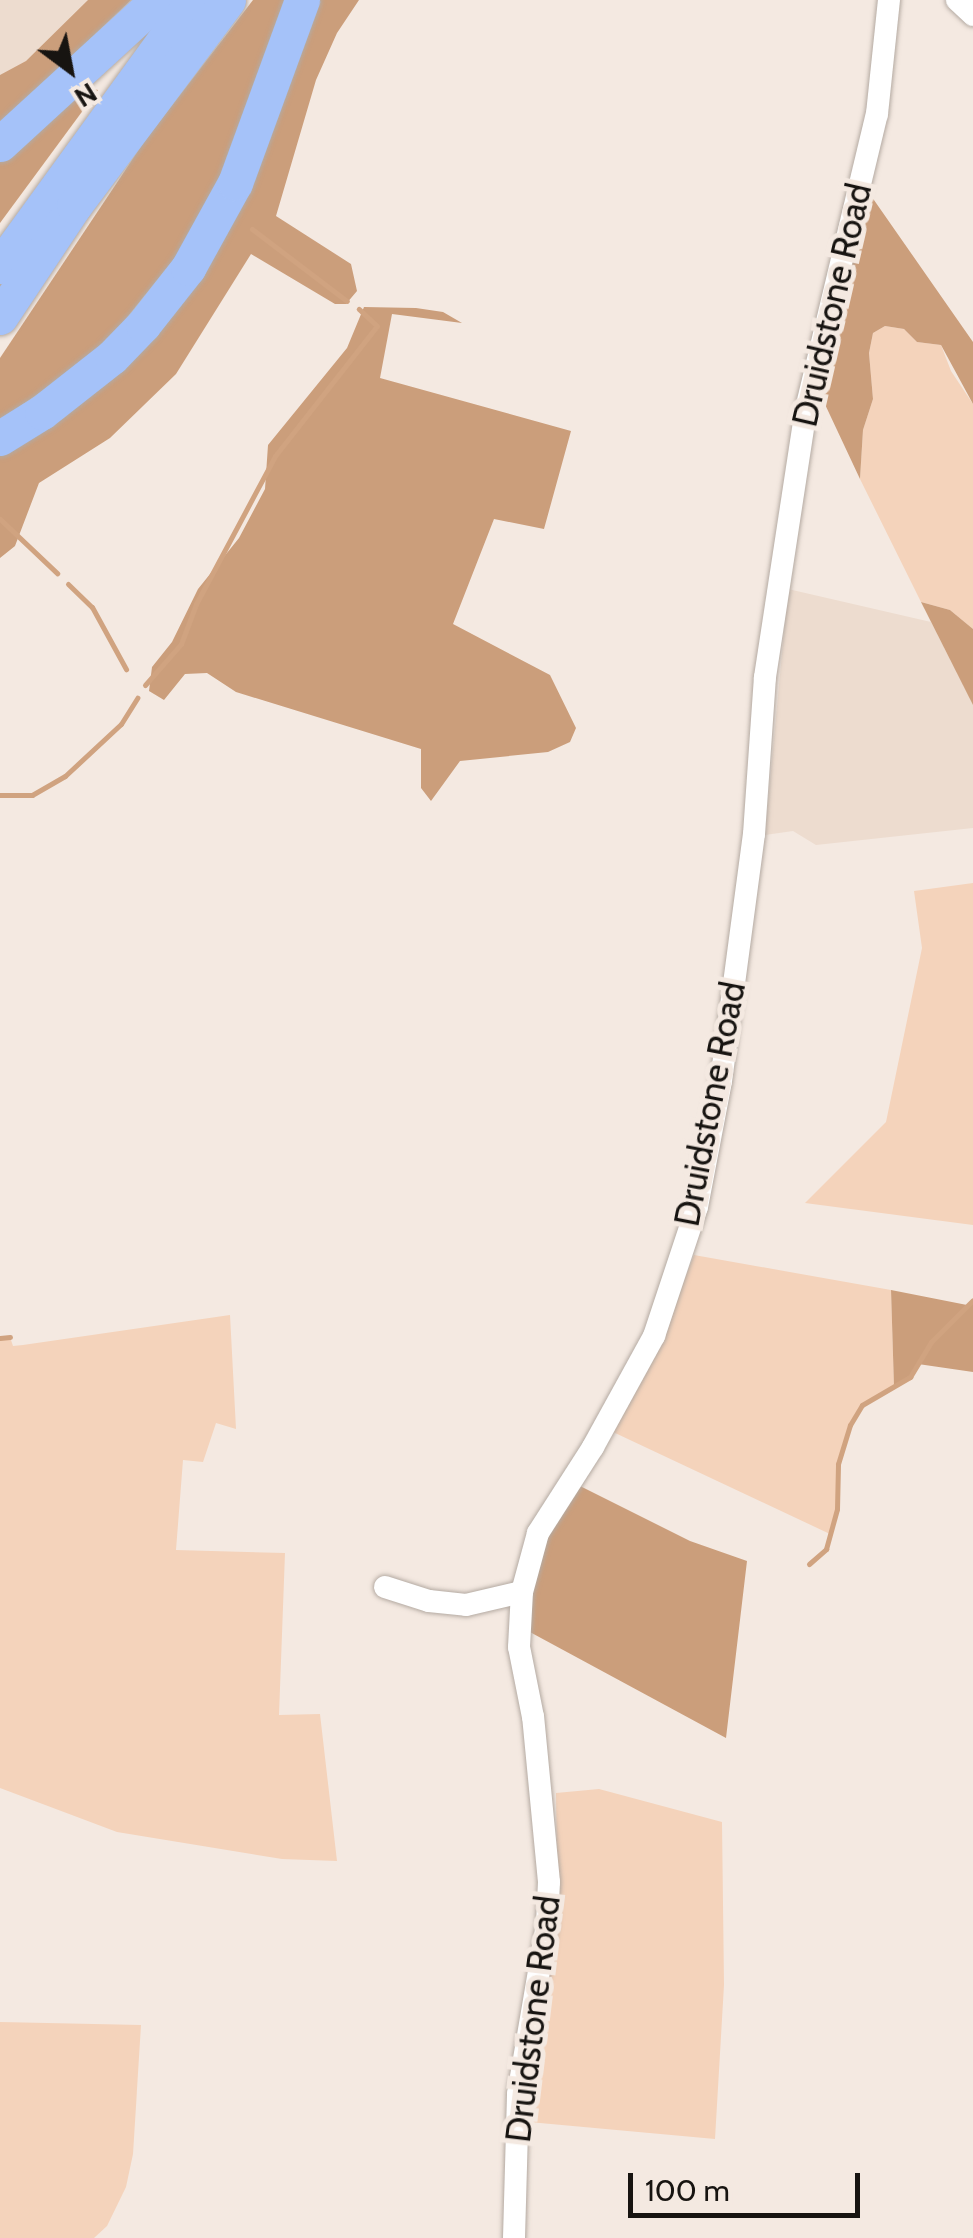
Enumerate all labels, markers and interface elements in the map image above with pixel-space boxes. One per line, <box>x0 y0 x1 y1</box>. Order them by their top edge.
north arrow <box>20 20 120 120</box>
text: N <box>69 76 103 115</box>
street label: Druidstone Road <box>784 179 880 431</box>
street label: Druidstone Road <box>666 978 754 1230</box>
street label: Druidstone Road <box>497 1893 569 2145</box>
scale bar <box>633 2153 866 2215</box>
text: 100 m <box>645 2172 730 2209</box>

